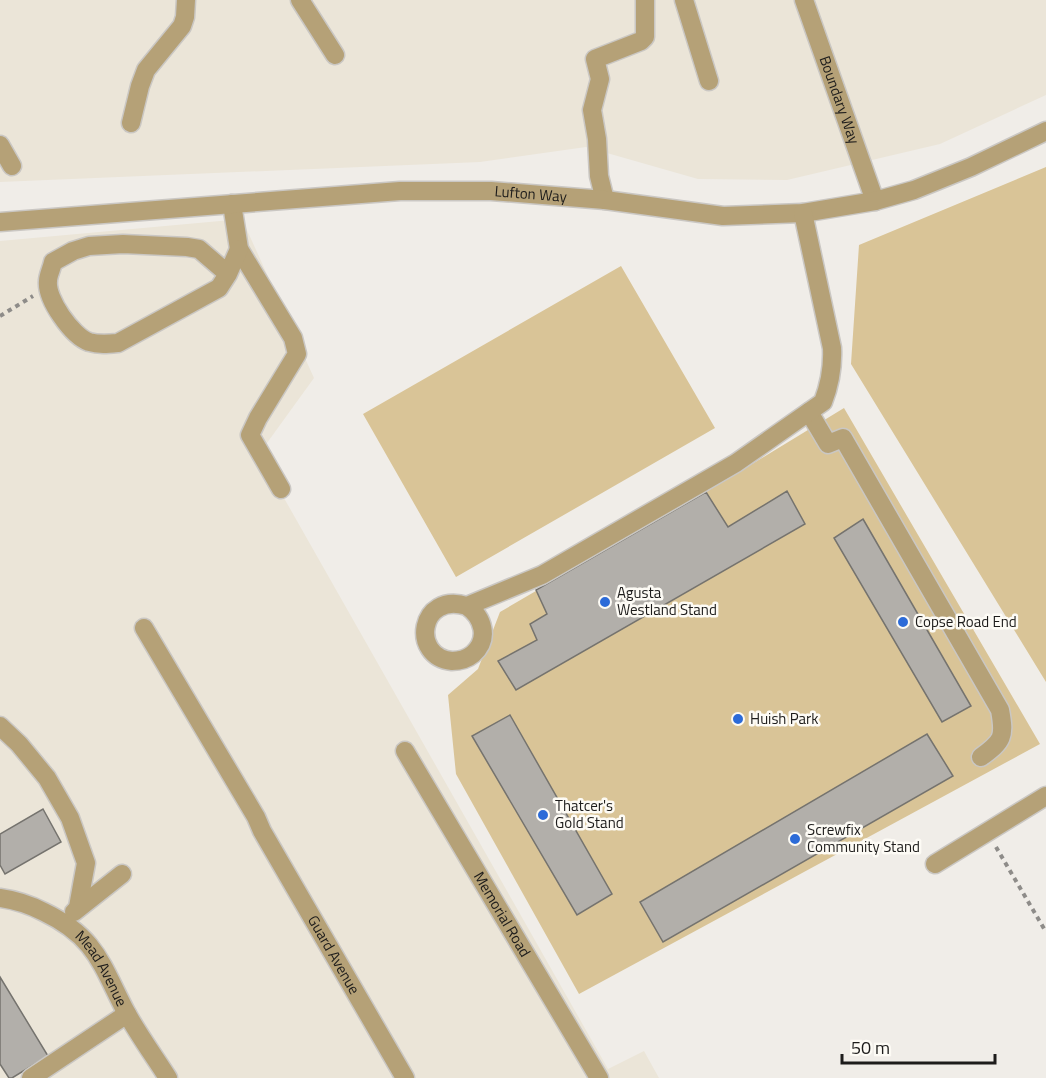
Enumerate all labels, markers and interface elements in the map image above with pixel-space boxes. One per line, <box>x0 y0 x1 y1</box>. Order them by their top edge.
street label: Boundary Way <box>814 52 866 147</box>
street label: Lufton Way <box>494 179 568 208</box>
place label: Agusta Westland Stand <box>617 581 717 621</box>
marker: Agusta Westland Stand <box>598 595 612 609</box>
place label: Copse Road End <box>915 610 1017 633</box>
marker: Copse Road End <box>896 615 910 629</box>
place label: Huish Park <box>750 707 818 730</box>
marker: Huish Park <box>731 712 745 726</box>
place label: Thatcer's Gold Stand <box>555 794 624 834</box>
marker: Thatcer's Gold Stand <box>536 808 550 822</box>
place label: Screwfix Community Stand <box>807 818 920 858</box>
marker: Screwfix Community Stand <box>788 832 802 846</box>
street label: Memorial Road <box>468 867 537 961</box>
street label: Guard Avenue <box>302 911 366 998</box>
street label: Mead Avenue <box>70 925 133 1010</box>
scale bar <box>842 1027 995 1065</box>
text: 50 m <box>851 1034 890 1061</box>

